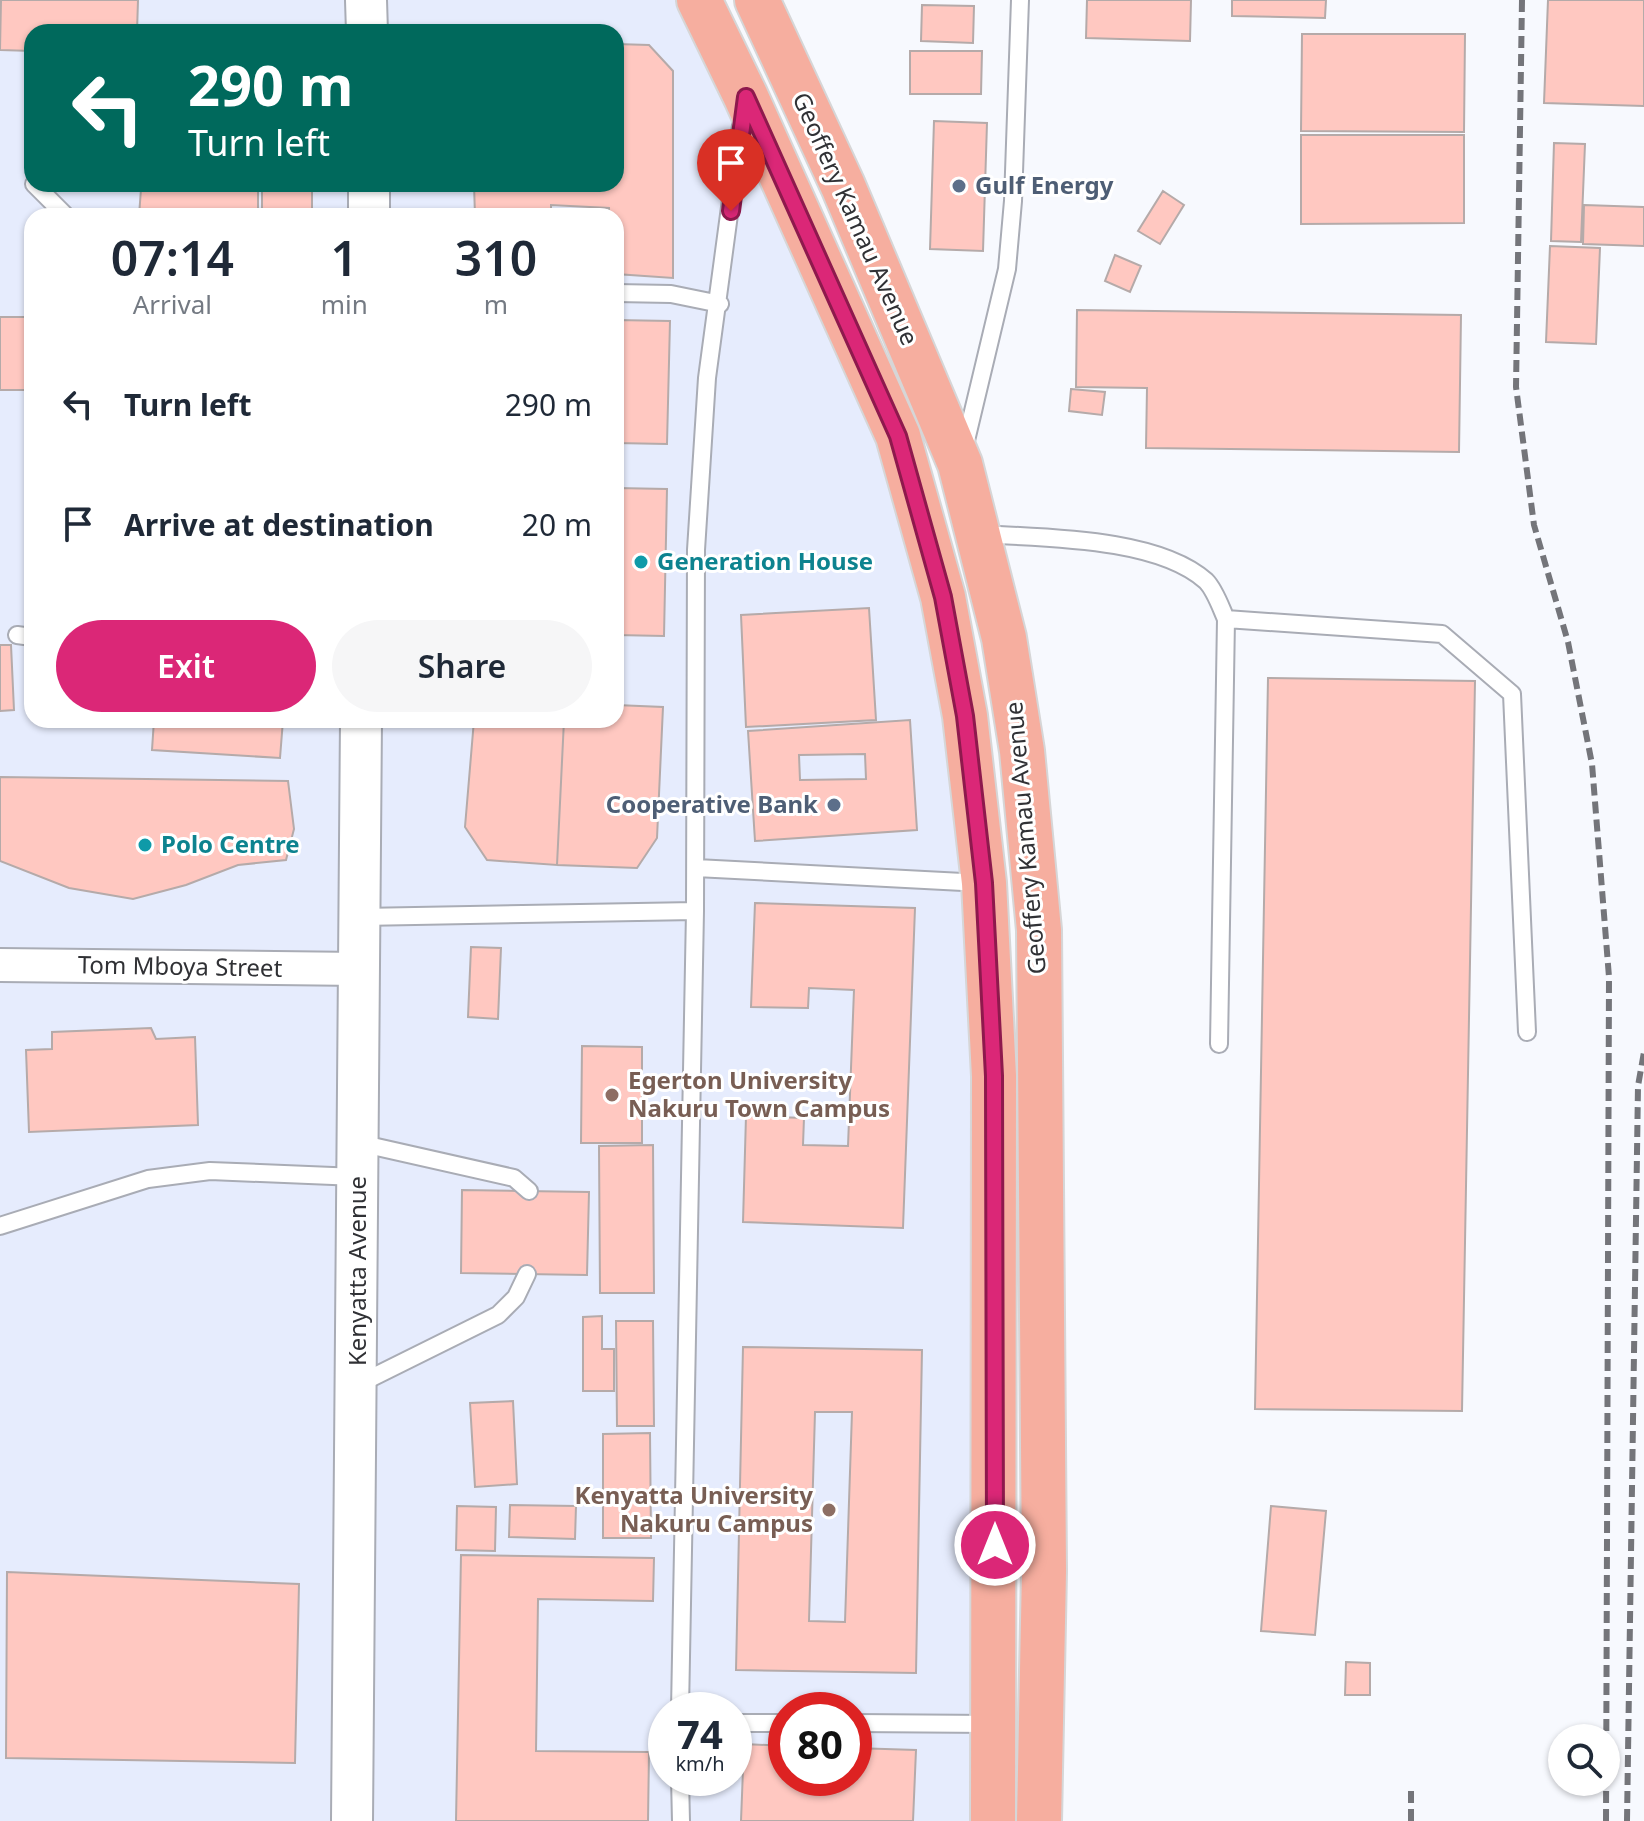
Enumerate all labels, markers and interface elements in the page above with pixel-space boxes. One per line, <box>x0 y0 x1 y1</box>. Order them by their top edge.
text: 290 m <box>188 46 353 122</box>
icon: left <box>56 56 160 160</box>
street label: Geoffery Kamau Avenue <box>786 87 927 350</box>
text: Turn left <box>188 118 330 167</box>
pin <box>697 129 765 211</box>
icon: arrive <box>709 141 753 185</box>
place label: Gulf Energy <box>975 168 1114 201</box>
marker: Gulf Energy <box>950 177 968 195</box>
text: 07:14 <box>111 225 234 290</box>
text: 1 <box>331 225 358 290</box>
text: 310 <box>455 225 537 290</box>
text: Arrival <box>133 286 212 322</box>
text: min <box>321 286 368 322</box>
text: m <box>484 286 508 322</box>
icon: left <box>56 382 100 426</box>
text: Turn left <box>124 384 252 425</box>
text: 290 m <box>505 384 592 425</box>
icon: arrive <box>56 502 100 546</box>
text: Arrive at destination <box>124 504 434 545</box>
text: 20 m <box>522 504 592 545</box>
place label: Generation House <box>657 544 873 577</box>
marker: Generation House <box>632 553 650 571</box>
button: Exit <box>56 620 316 712</box>
button: Share <box>332 620 592 712</box>
street label: Geoffery Kamau Avenue <box>996 700 1053 976</box>
place label: Cooperative Bank <box>606 787 818 820</box>
marker: Cooperative Bank <box>825 796 843 814</box>
place label: Polo Centre <box>161 827 300 860</box>
marker: Polo Centre <box>136 836 154 854</box>
street label: Tom Mboya Street <box>78 947 283 984</box>
place label: Egerton University Nakuru Town Campus <box>628 1063 890 1124</box>
marker: Egerton University Nakuru Town Campus <box>603 1086 621 1104</box>
street label: Kenyatta Avenue <box>340 1176 373 1366</box>
place label: Kenyatta University Nakuru Campus <box>575 1478 813 1539</box>
marker: Kenyatta University Nakuru Campus <box>820 1501 838 1519</box>
position arrow <box>953 1503 1037 1587</box>
speed limit sign: 80 <box>768 1692 872 1796</box>
text: 74 <box>677 1706 723 1761</box>
map controls <box>1548 1724 1620 1796</box>
button: search <box>1548 1724 1620 1796</box>
text: km/h <box>675 1750 725 1777</box>

